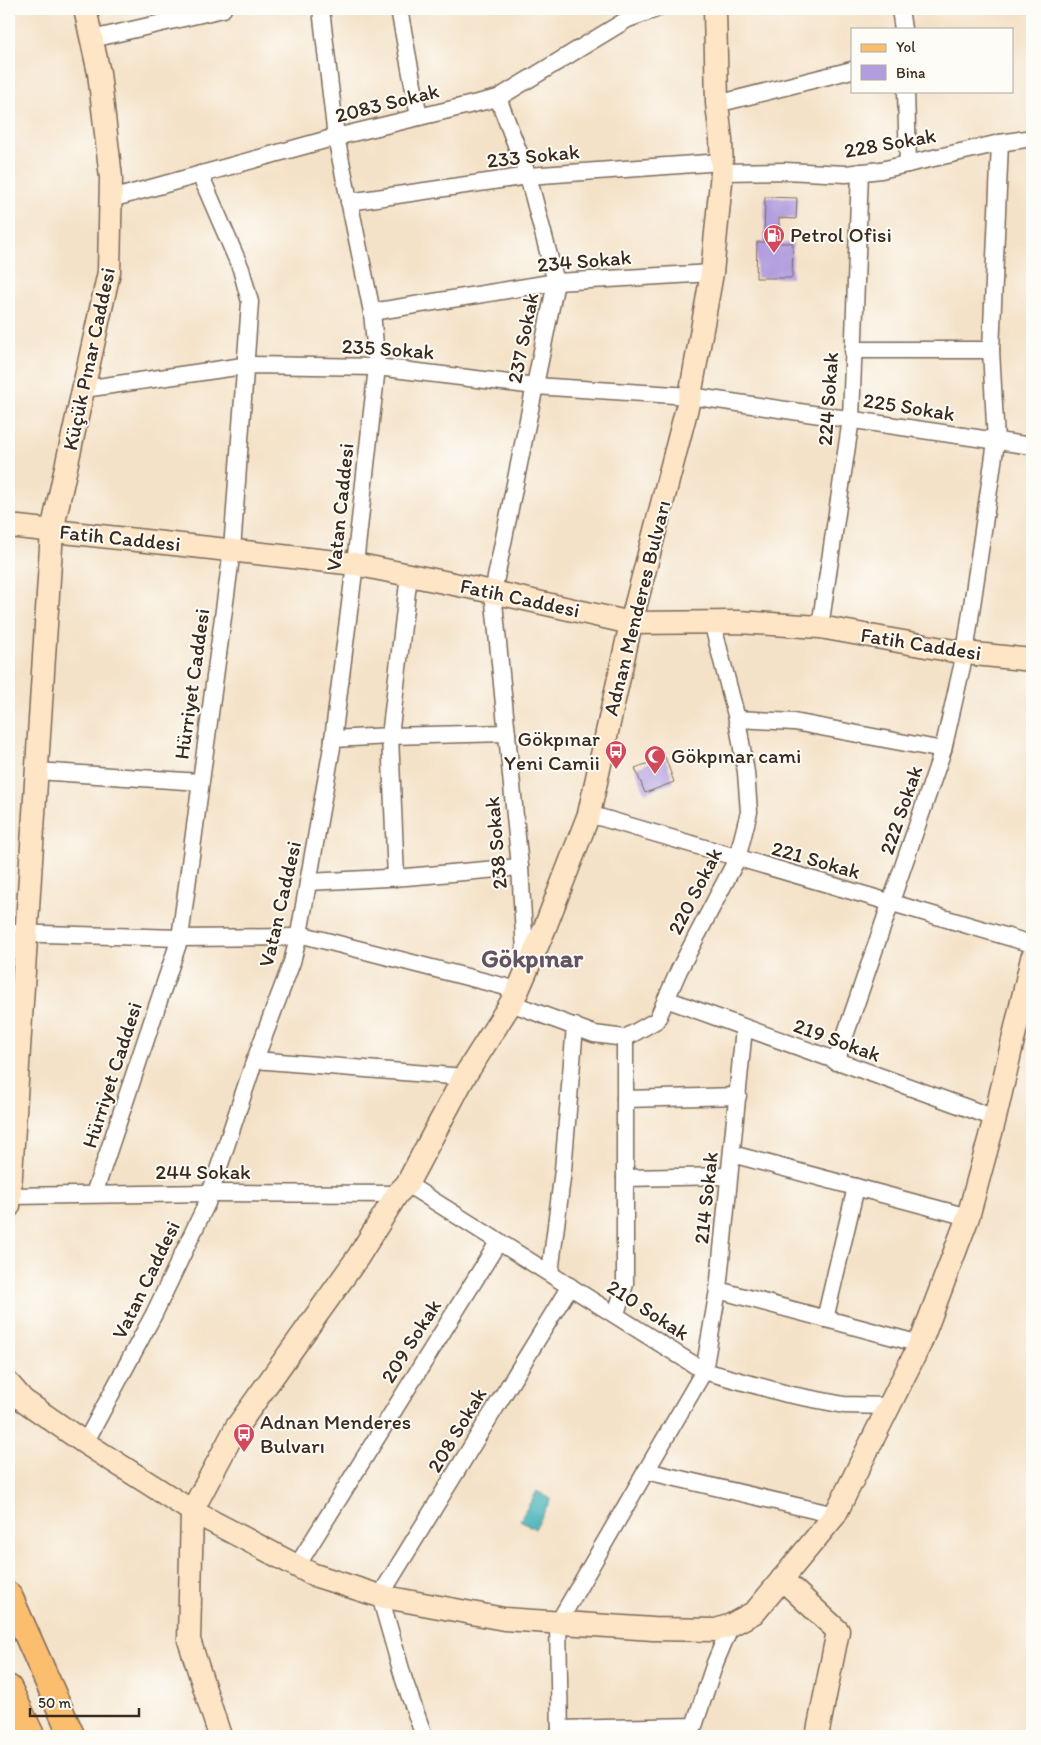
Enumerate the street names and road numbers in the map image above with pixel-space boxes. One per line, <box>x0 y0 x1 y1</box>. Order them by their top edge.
street label: 2083 Sokak <box>332 77 442 127</box>
street label: 228 Sokak <box>842 122 938 163</box>
street label: 233 Sokak <box>485 138 581 173</box>
street label: 234 Sokak <box>536 244 632 277</box>
street label: Küçük Pınar Caddesi <box>57 265 120 453</box>
street label: 237 Sokak <box>501 290 544 385</box>
street label: 235 Sokak <box>341 333 435 364</box>
street label: 224 Sokak <box>812 351 843 447</box>
street label: 225 Sokak <box>862 387 957 426</box>
street label: Vatan Caddesi <box>320 442 359 572</box>
street label: Adnan Menderes Bulvarı <box>598 498 675 718</box>
street label: Fatih Caddesi <box>58 519 182 556</box>
street label: Fatih Caddesi <box>458 573 582 622</box>
street label: Hürriyet Caddesi <box>169 607 214 761</box>
street label: Fatih Caddesi <box>859 622 983 665</box>
street label: 222 Sokak <box>874 762 927 858</box>
street label: 238 Sokak <box>479 795 512 891</box>
street label: 221 Sokak <box>769 835 864 884</box>
street label: Vatan Caddesi <box>253 838 306 969</box>
street label: 220 Sokak <box>662 843 727 938</box>
street label: Hürriyet Caddesi <box>76 999 147 1151</box>
street label: 219 Sokak <box>790 1012 884 1067</box>
street label: 214 Sokak <box>688 1150 723 1245</box>
street label: 244 Sokak <box>155 1159 251 1184</box>
street label: Vatan Caddesi <box>106 1217 185 1343</box>
street label: 210 Sokak <box>603 1274 694 1346</box>
street label: 209 Sokak <box>375 1294 446 1387</box>
street label: 208 Sokak <box>421 1382 492 1477</box>

